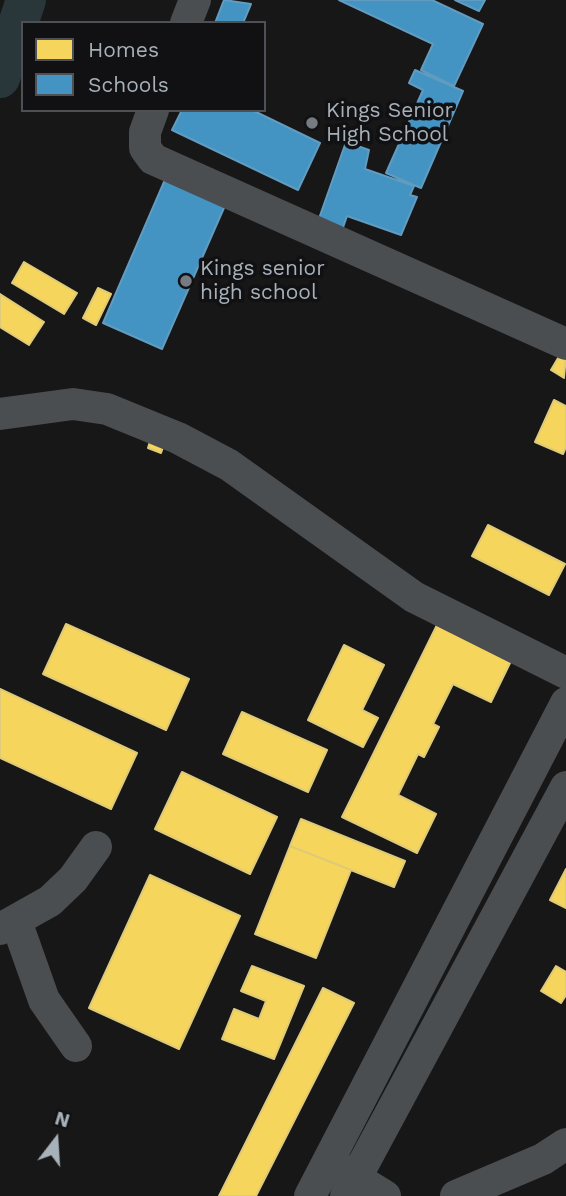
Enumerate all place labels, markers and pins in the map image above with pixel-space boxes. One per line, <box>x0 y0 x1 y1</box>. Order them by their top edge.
place label: Kings Senior High School <box>326 98 453 148</box>
marker: Kings Senior High School <box>304 115 320 131</box>
place label: Kings senior high school <box>200 256 325 306</box>
marker: Kings senior high school <box>178 273 194 289</box>

